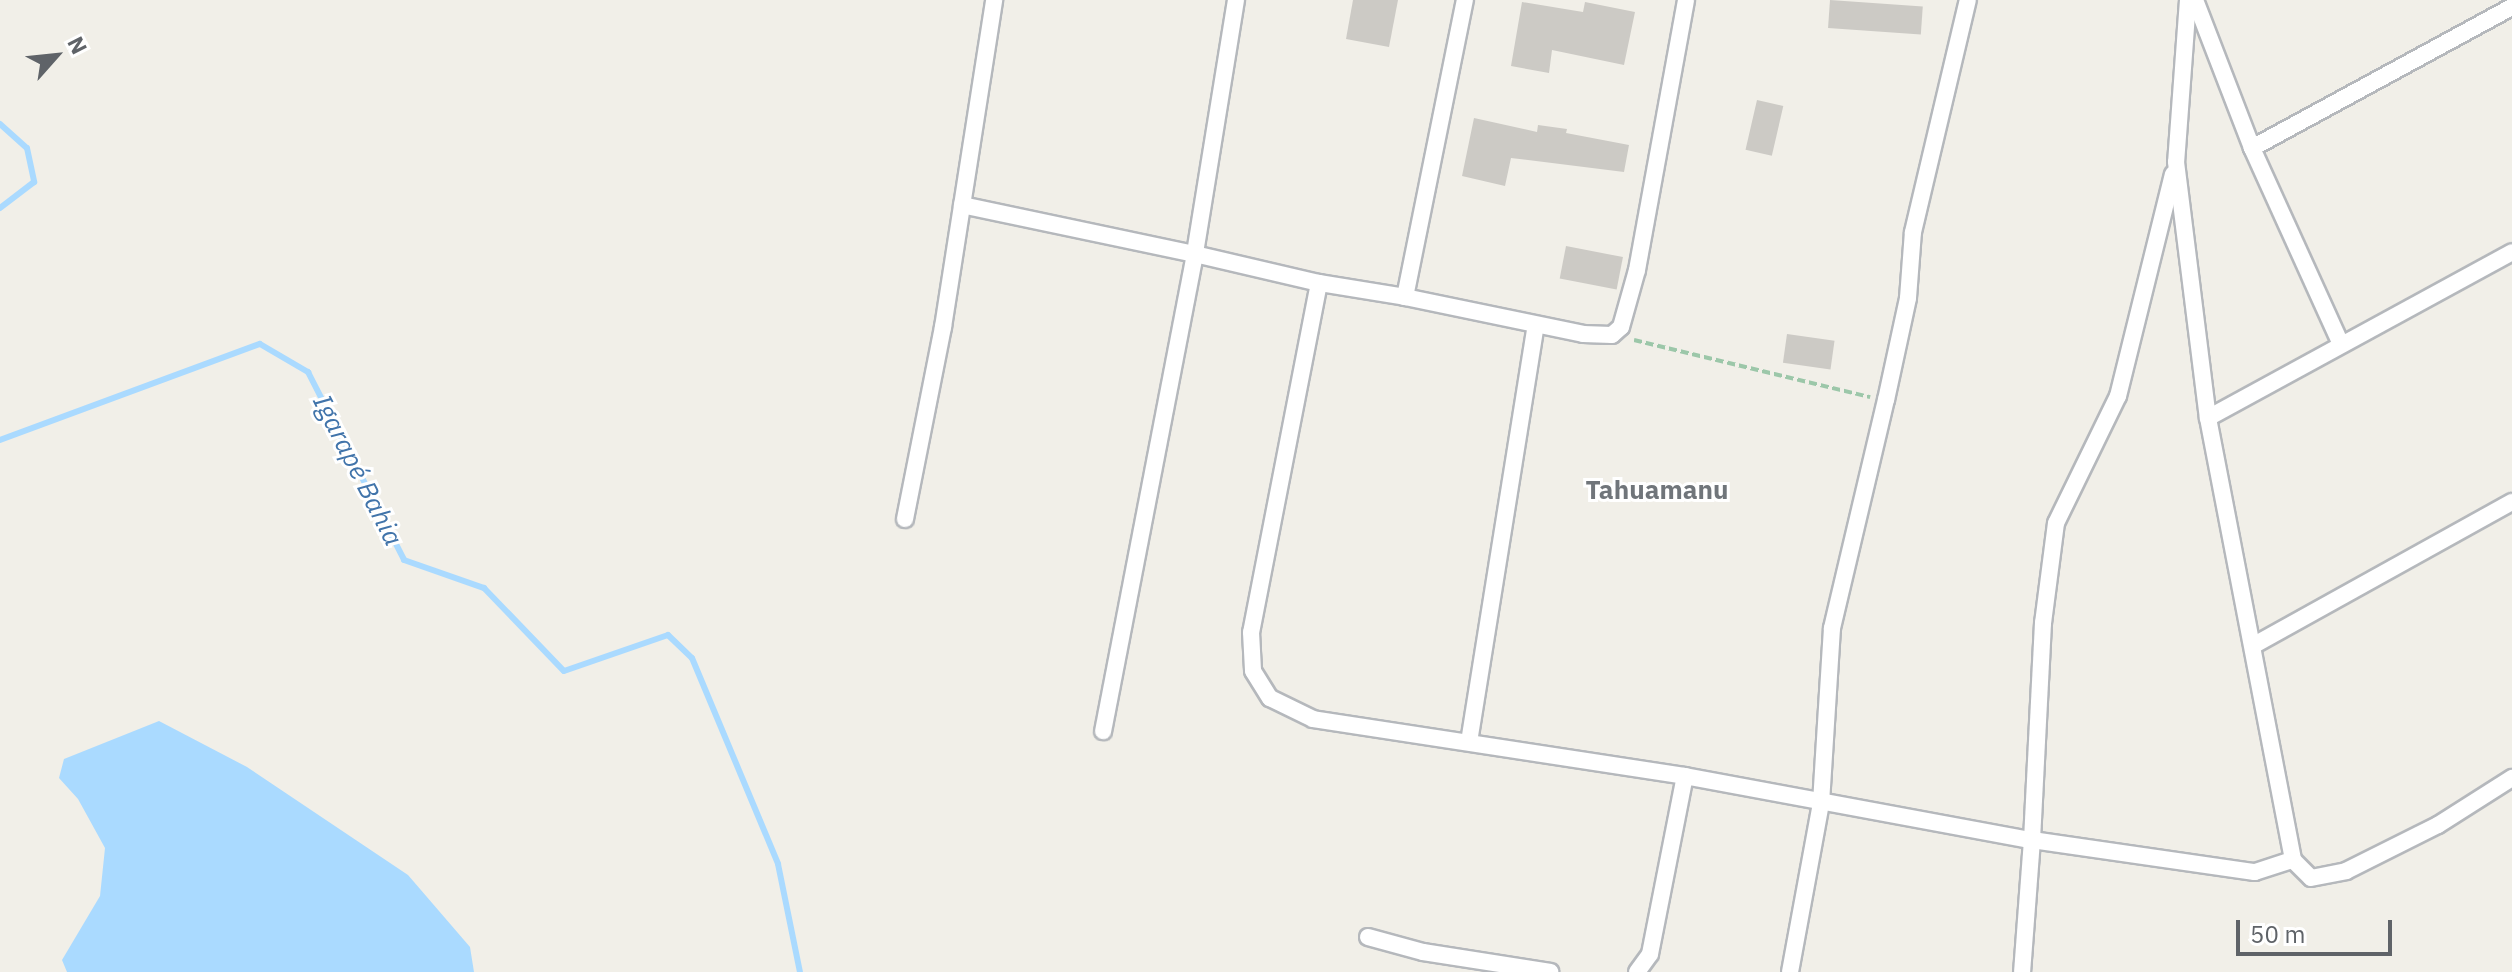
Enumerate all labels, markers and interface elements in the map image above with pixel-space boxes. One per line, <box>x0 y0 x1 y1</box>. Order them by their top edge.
north arrow <box>16 16 96 96</box>
text: N <box>61 31 94 59</box>
water label: Igarapé Bahia <box>307 389 409 551</box>
district label: Tahuamanu <box>1586 474 1728 506</box>
scale bar <box>2240 904 2396 954</box>
text: 50 m <box>2250 918 2305 950</box>

